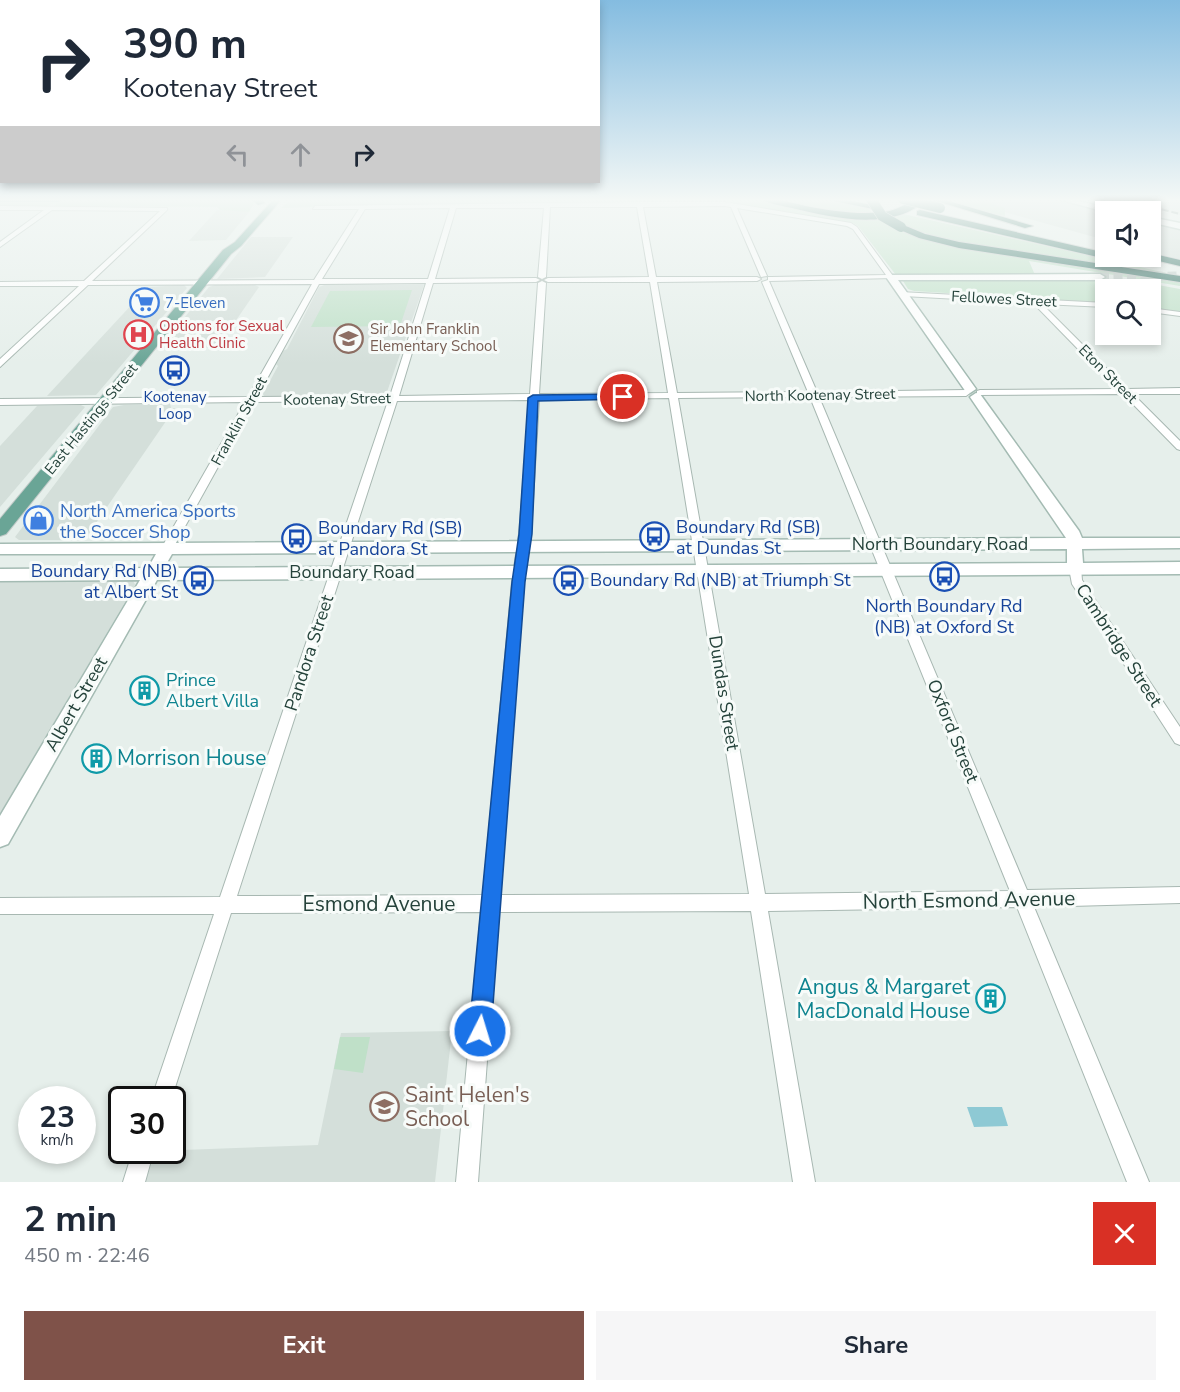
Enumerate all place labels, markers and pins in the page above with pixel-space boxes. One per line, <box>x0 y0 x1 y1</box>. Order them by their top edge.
supermarket icon: 7-Eleven <box>128 287 160 319</box>
place label: 7-Eleven <box>165 293 225 313</box>
place label: Options for Sexual Health Clinic <box>159 316 285 353</box>
hospital icon: Options for Sexual Health Clinic <box>122 319 154 351</box>
place label: Sir John Franklin Elementary School <box>370 319 497 356</box>
school or university icon: Sir John Franklin Elementary School <box>333 322 365 354</box>
bus stop icon: Kootenay Loop <box>159 354 191 386</box>
pin <box>597 371 648 422</box>
place label: Kootenay Loop <box>143 387 207 424</box>
place label: North America Sports the Soccer Shop <box>60 499 236 544</box>
shop icon: North America Sports the Soccer Shop <box>23 505 55 537</box>
place label: Boundary Rd (SB) at Dundas St <box>676 515 821 560</box>
place label: Boundary Rd (SB) at Pandora St <box>318 516 463 561</box>
bus stop icon: Boundary Rd (SB) at Dundas St <box>639 521 671 553</box>
bus stop icon: Boundary Rd (SB) at Pandora St <box>281 522 313 554</box>
place label: Boundary Rd (NB) at Albert St <box>31 559 179 604</box>
bus stop icon: North Boundary Rd (NB) at Oxford St <box>928 561 960 593</box>
bus stop icon: Boundary Rd (NB) at Triumph St <box>553 564 585 596</box>
bus stop icon: Boundary Rd (NB) at Albert St <box>183 565 215 597</box>
place label: Boundary Rd (NB) at Triumph St <box>590 568 851 592</box>
place label: North Boundary Rd (NB) at Oxford St <box>865 594 1023 639</box>
place label: Prince Albert Villa <box>166 668 259 713</box>
building icon: Prince Albert Villa <box>129 674 161 706</box>
building icon: Morrison House <box>80 742 112 774</box>
place label: Morrison House <box>117 744 266 772</box>
place label: Angus & Margaret MacDonald House <box>796 973 971 1025</box>
building icon: Angus & Margaret MacDonald House <box>975 983 1007 1015</box>
place label: Saint Helen's School <box>405 1081 530 1133</box>
school or university icon: Saint Helen's School <box>368 1091 400 1123</box>

